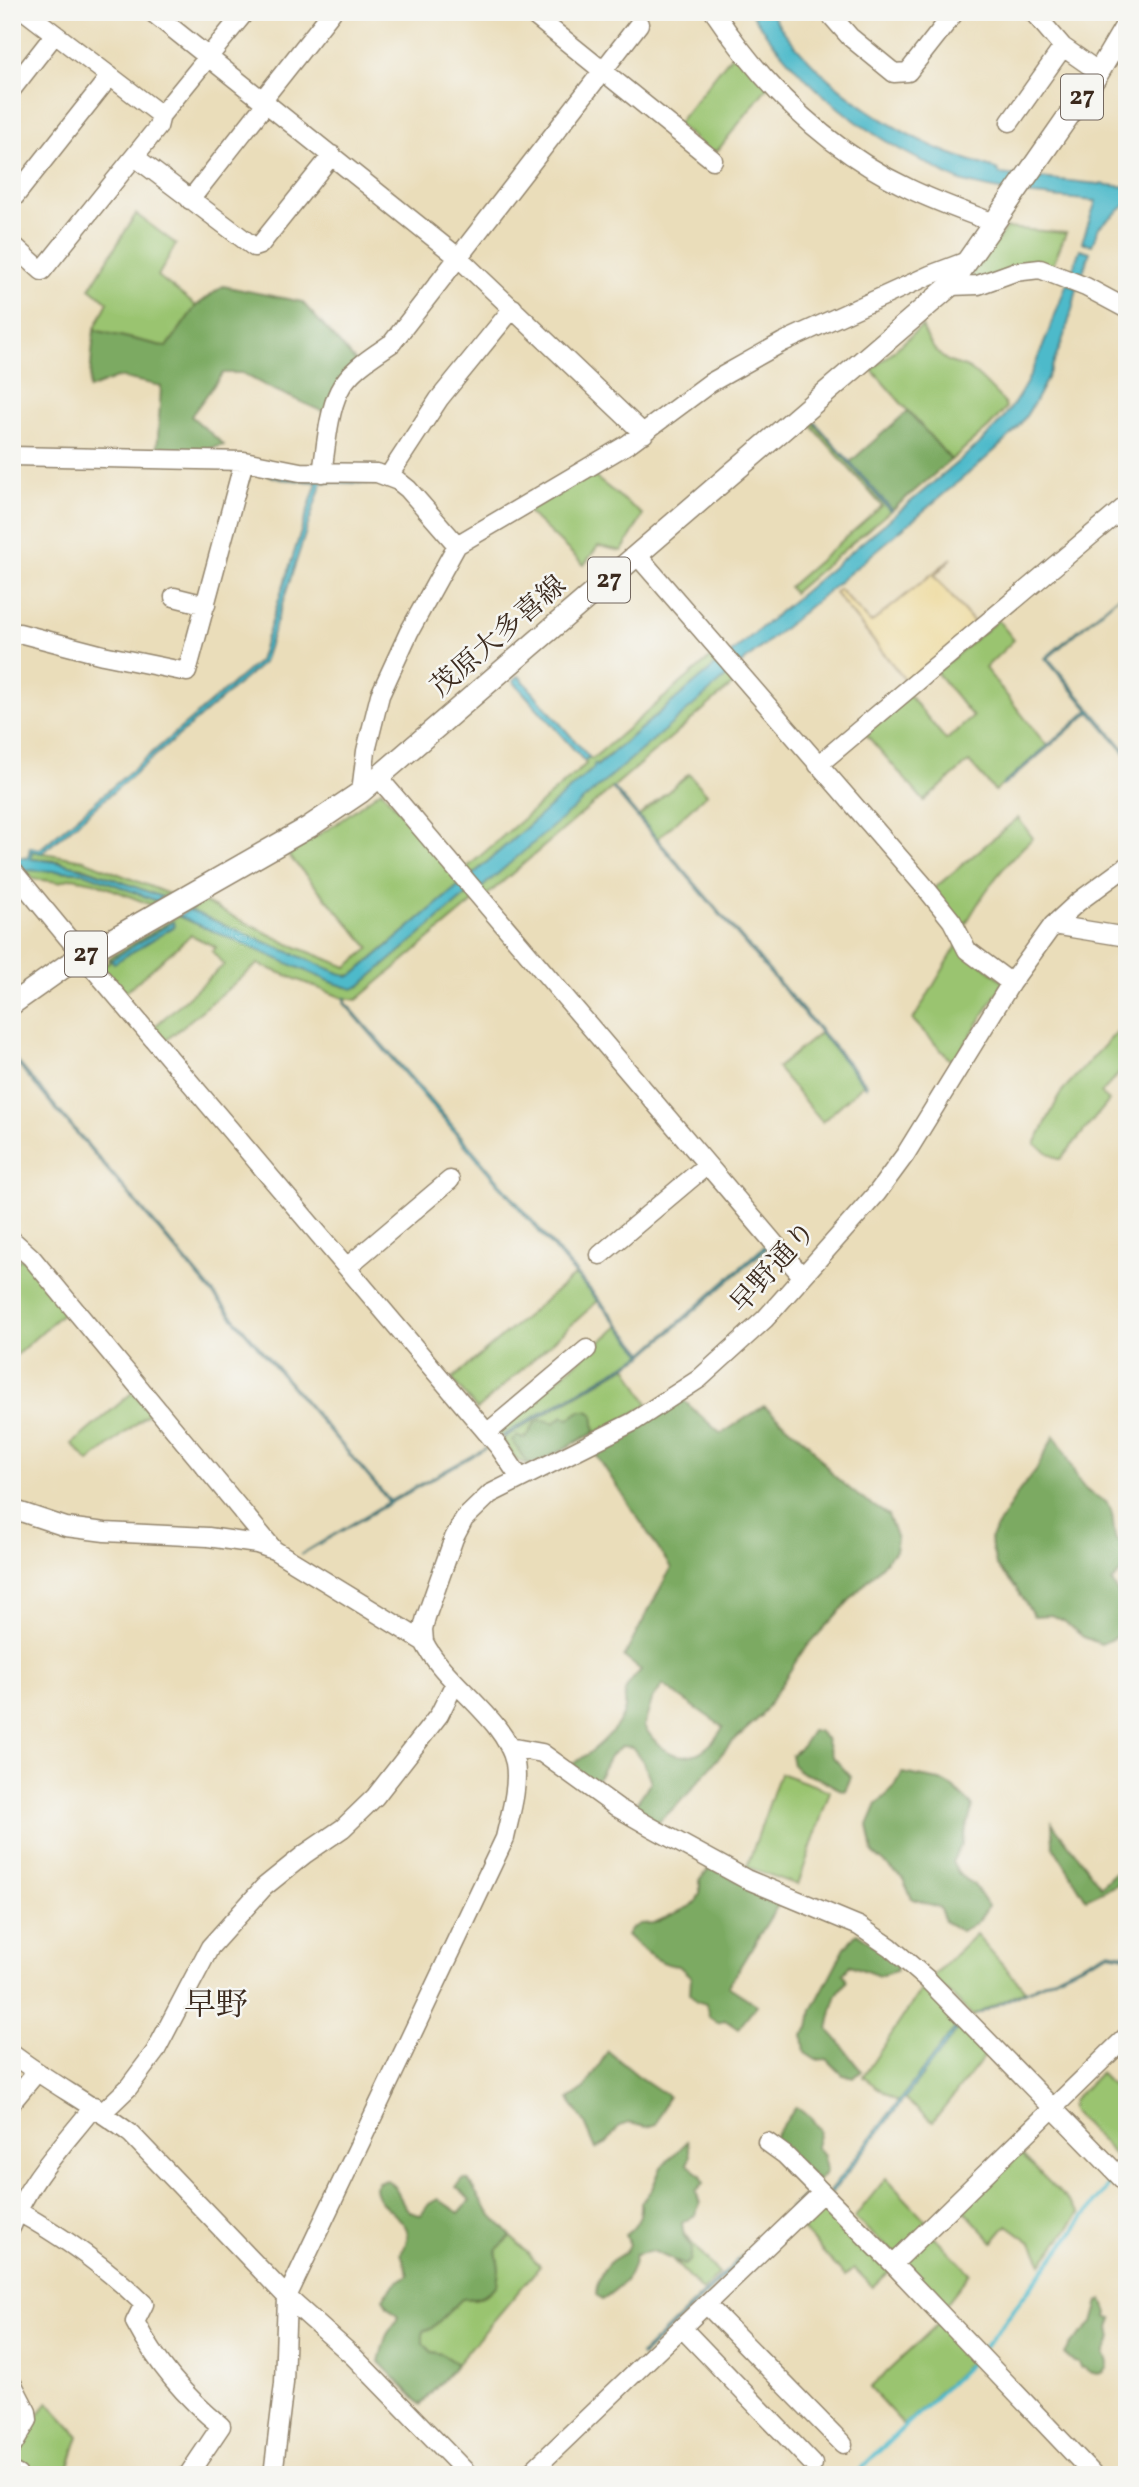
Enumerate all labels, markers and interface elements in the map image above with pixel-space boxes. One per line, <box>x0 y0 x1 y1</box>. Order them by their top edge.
road number: 27 <box>1061 74 1103 120</box>
road number: 27 <box>588 558 630 602</box>
street label: 茂原大多喜線 <box>423 567 575 707</box>
road number: 27 <box>65 931 107 976</box>
street label: 早野通り <box>722 1213 826 1323</box>
district label: 早野 <box>184 1985 248 2029</box>

